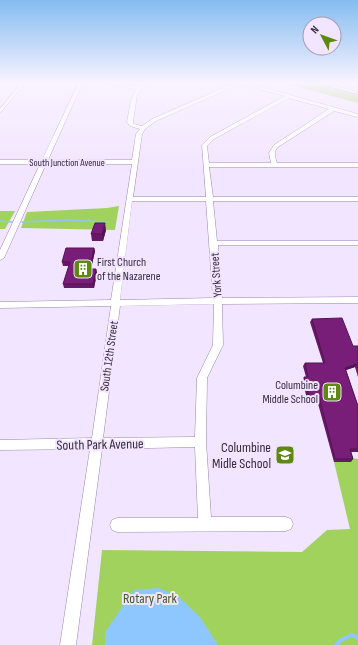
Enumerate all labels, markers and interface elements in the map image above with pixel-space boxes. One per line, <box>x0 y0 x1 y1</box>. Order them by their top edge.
north arrow <box>302 16 342 56</box>
text: N <box>308 23 322 36</box>
street label: South Junction Avenue <box>29 157 105 169</box>
street label: York Street <box>207 252 226 298</box>
place label: First Church of the Nazarene <box>97 255 161 284</box>
building icon: First Church of the Nazarene <box>72 258 94 280</box>
street label: South 12th Street <box>97 319 122 392</box>
place label: Columbine Middle School <box>262 378 318 407</box>
building icon: Columbine Middle School <box>321 381 343 403</box>
street label: South Park Avenue <box>56 435 144 454</box>
place label: Columbine Midle School <box>212 439 271 472</box>
school or university icon: Columbine Midle School <box>274 444 296 466</box>
park label: Rotary Park <box>123 590 178 607</box>

